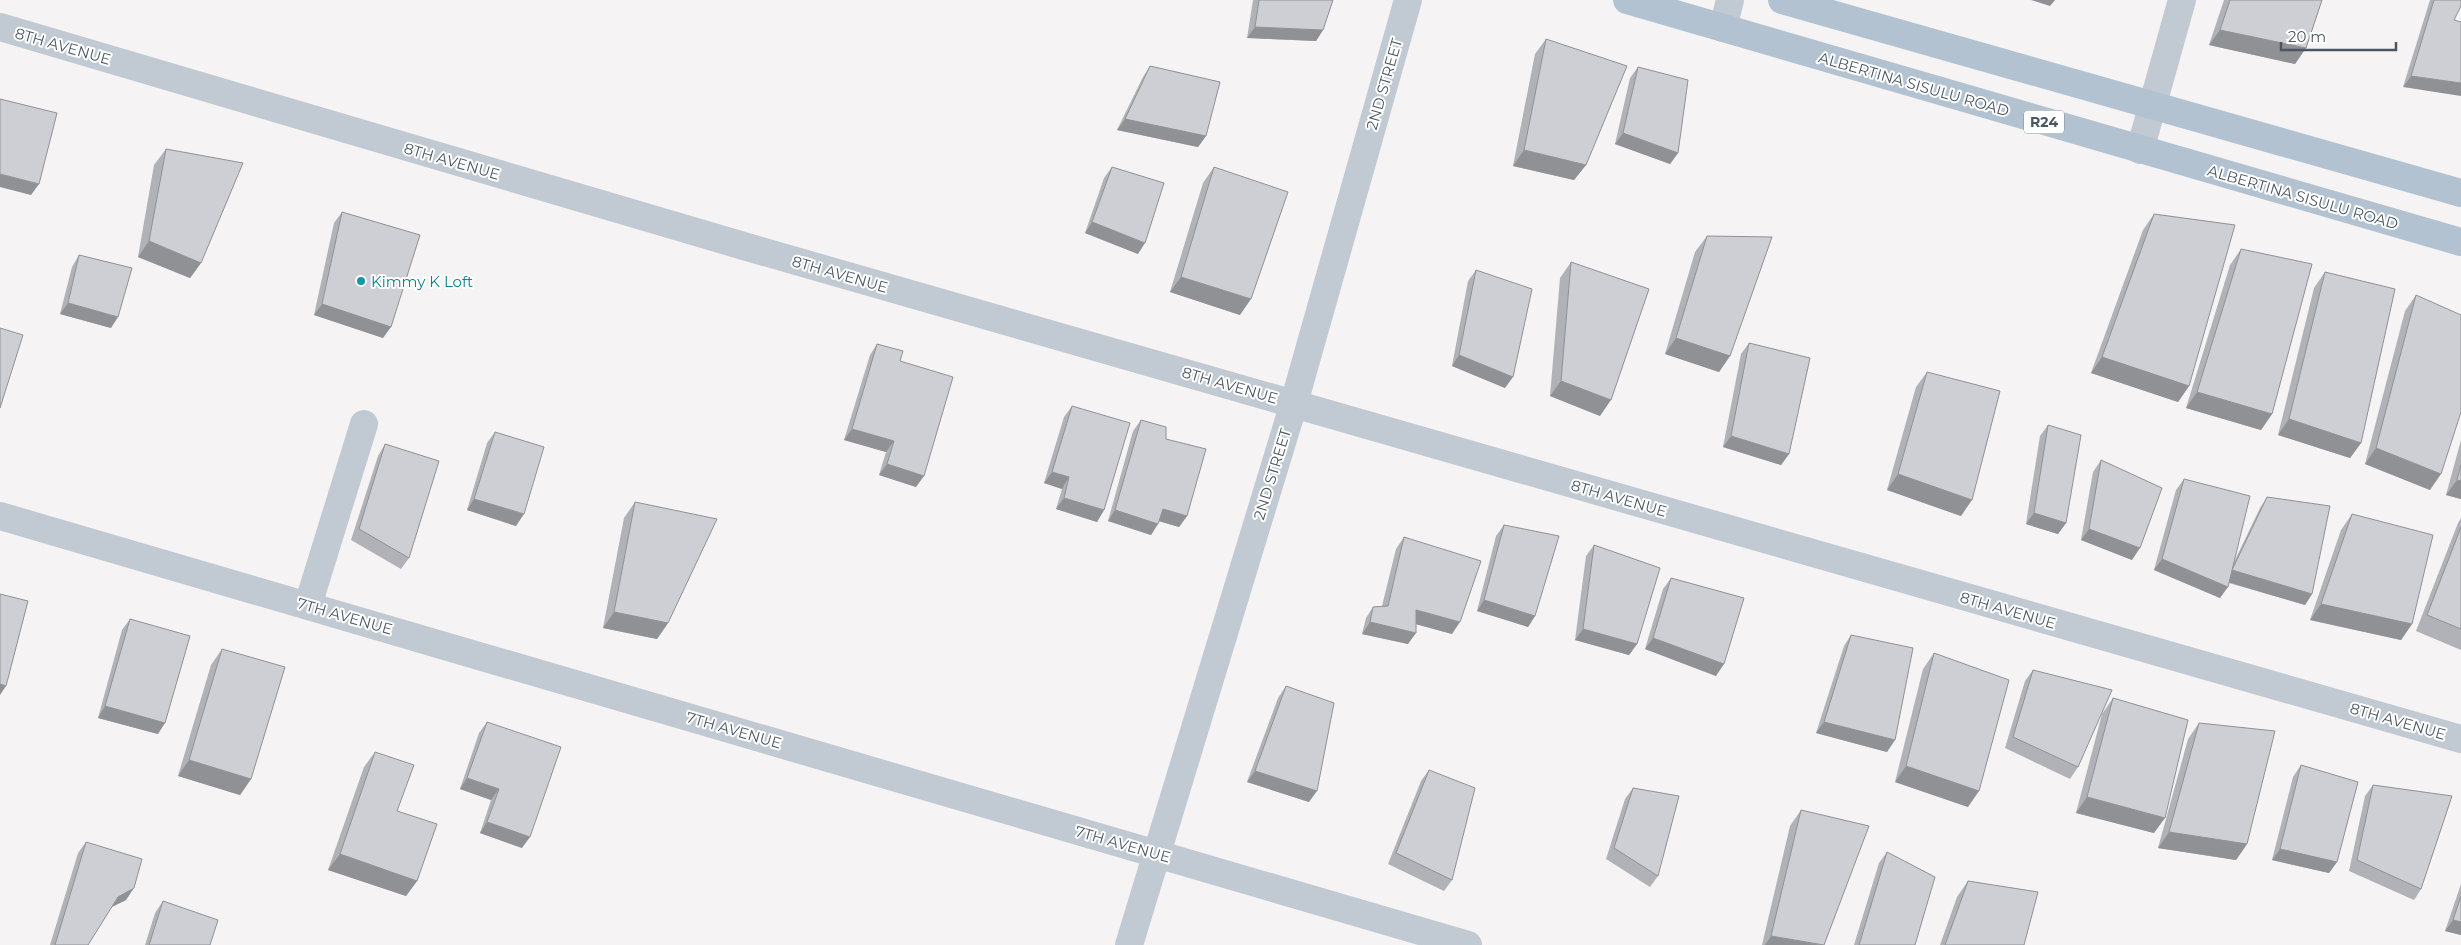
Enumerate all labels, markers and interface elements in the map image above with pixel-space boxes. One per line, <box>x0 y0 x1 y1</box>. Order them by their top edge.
scale bar <box>2281 20 2396 52</box>
street label: 8TH AVENUE <box>13 23 113 69</box>
text: 20 m <box>2288 27 2326 46</box>
street label: 2ND STREET <box>1362 36 1406 132</box>
street label: ALBERTINA SISULU ROAD <box>1817 48 2011 120</box>
road number: R24 <box>2024 110 2064 134</box>
street label: 8TH AVENUE <box>402 138 502 184</box>
street label: ALBERTINA SISULU ROAD <box>2206 161 2400 233</box>
street label: 8TH AVENUE <box>790 251 890 297</box>
place label: Kimmy K Loft <box>371 272 473 291</box>
marker: Kimmy K Loft <box>355 275 367 287</box>
street label: 8TH AVENUE <box>1180 362 1280 408</box>
street label: 2ND STREET <box>1249 426 1295 522</box>
street label: 8TH AVENUE <box>1569 475 1669 521</box>
street label: 8TH AVENUE <box>1958 587 2058 633</box>
street label: 7TH AVENUE <box>295 593 395 639</box>
street label: 8TH AVENUE <box>2348 698 2448 744</box>
street label: 7TH AVENUE <box>684 707 784 753</box>
street label: 7TH AVENUE <box>1073 821 1173 867</box>

